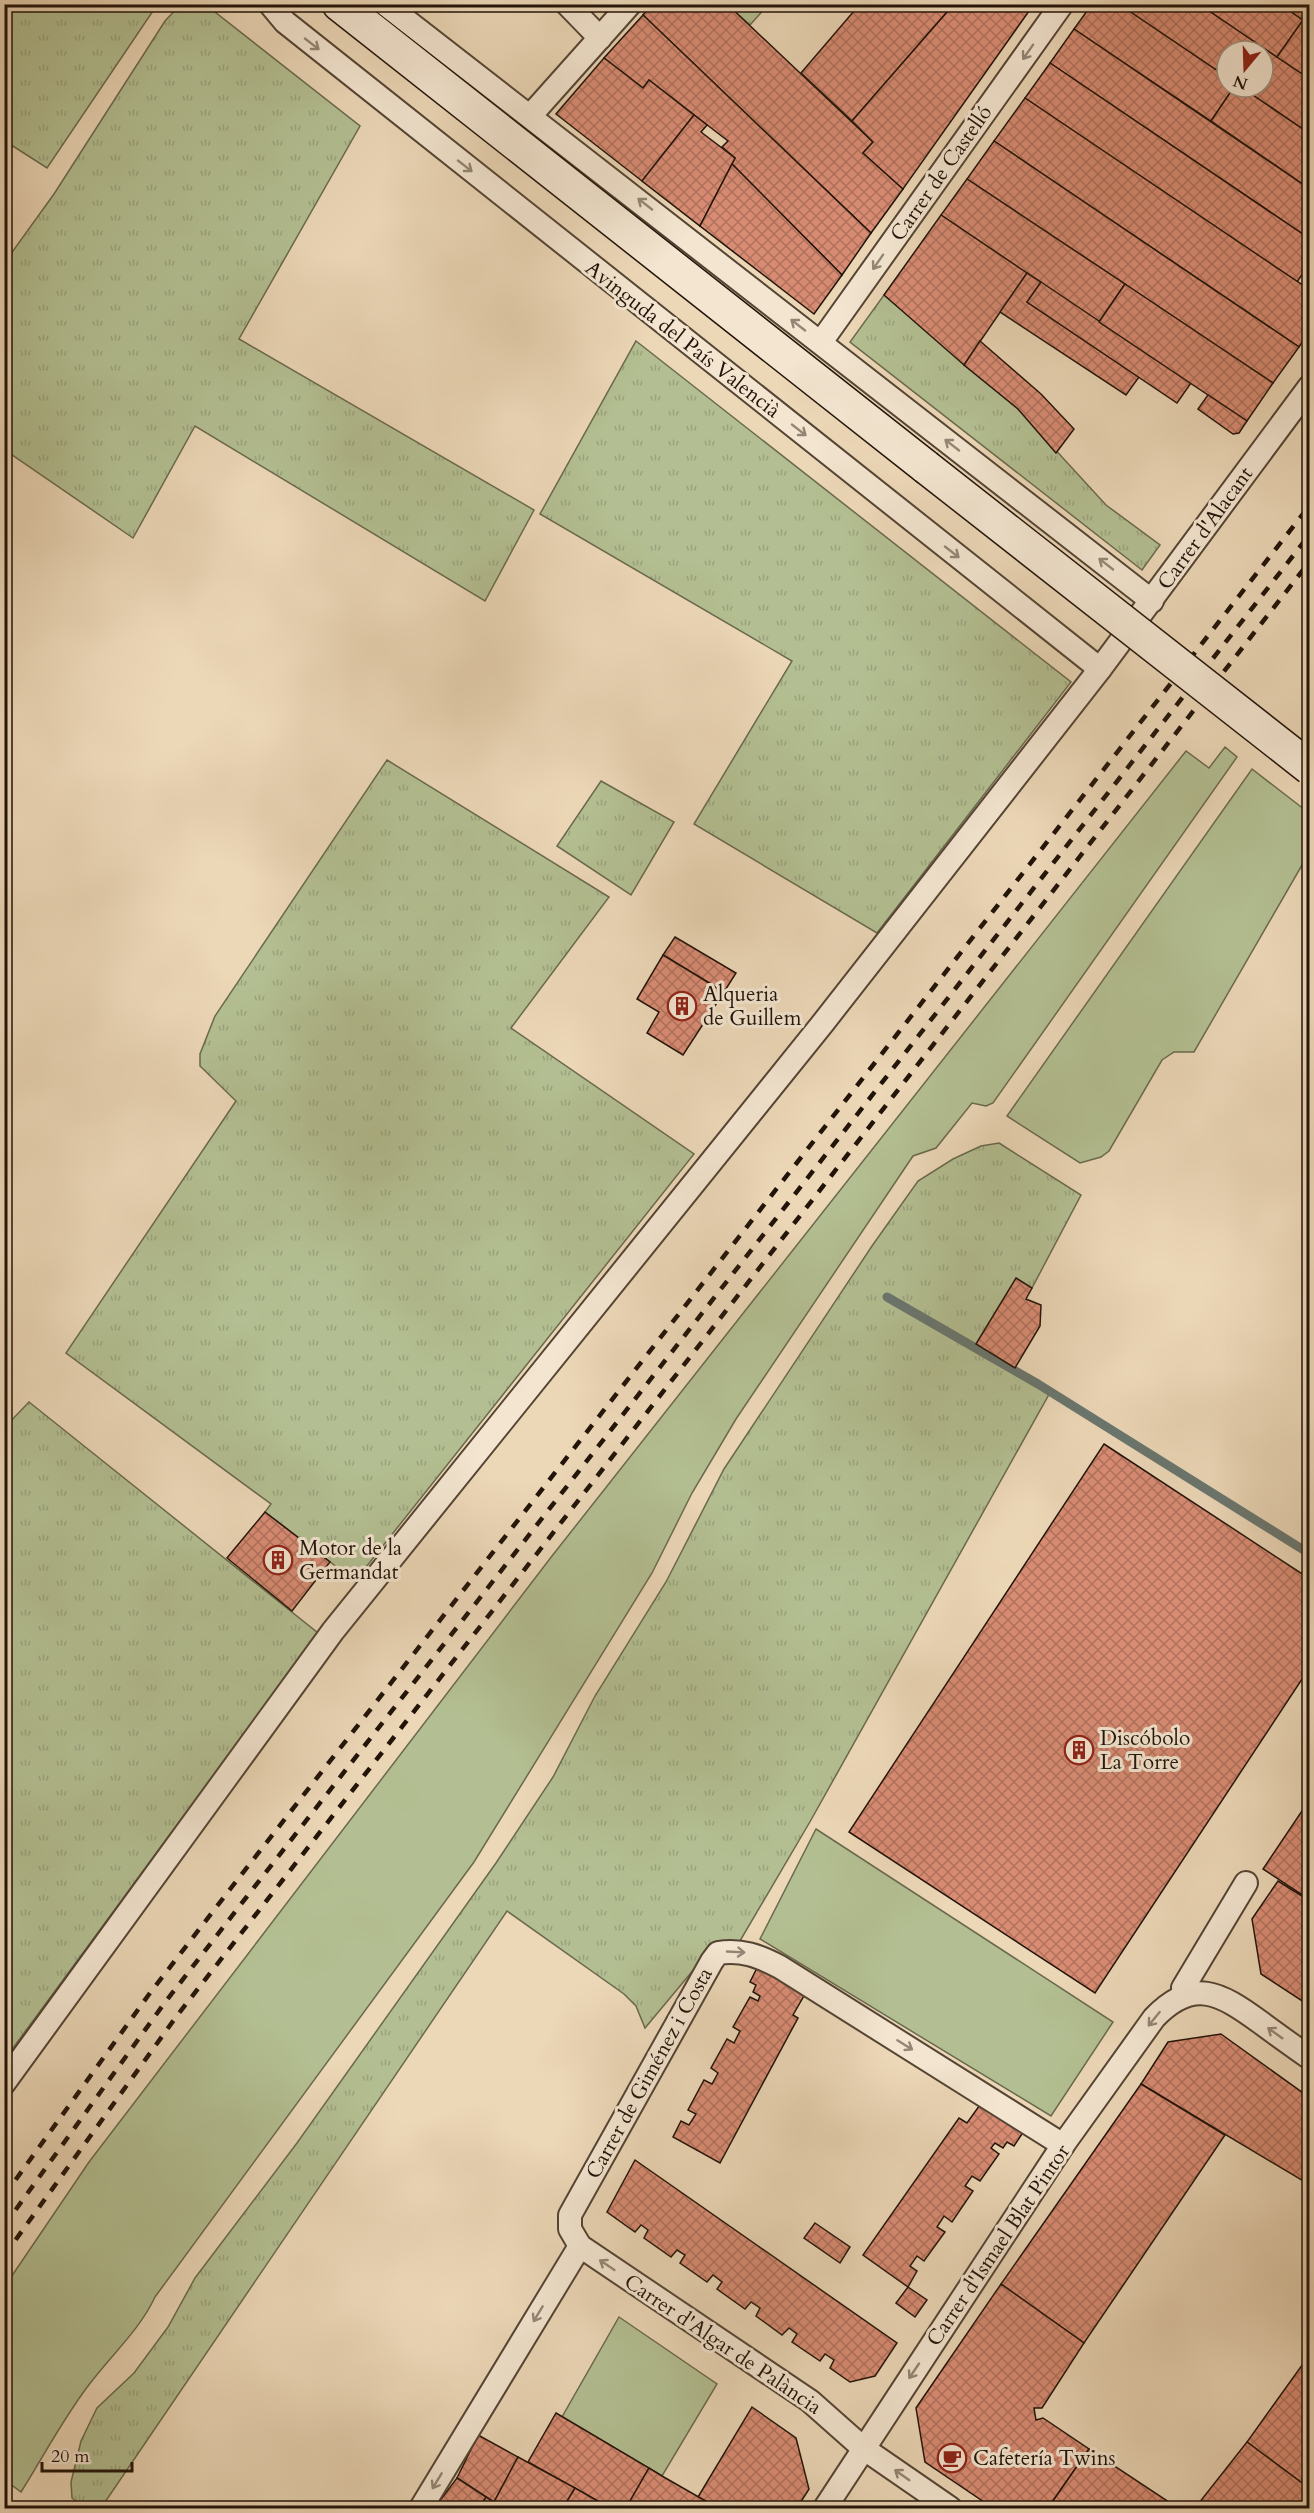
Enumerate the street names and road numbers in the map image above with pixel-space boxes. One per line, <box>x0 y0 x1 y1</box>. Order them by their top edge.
street label: Carrer de Castelló <box>884 99 999 247</box>
street label: Avinguda del País Valencià <box>579 254 786 425</box>
street label: Carrer d'Alacant <box>1151 460 1260 596</box>
street label: Carrer de Giménez i Costa <box>579 1962 720 2184</box>
street label: Carrer d'Ismael Blat Pintor <box>920 2138 1077 2352</box>
street label: Carrer d'Algar de Palància <box>618 2267 827 2421</box>

